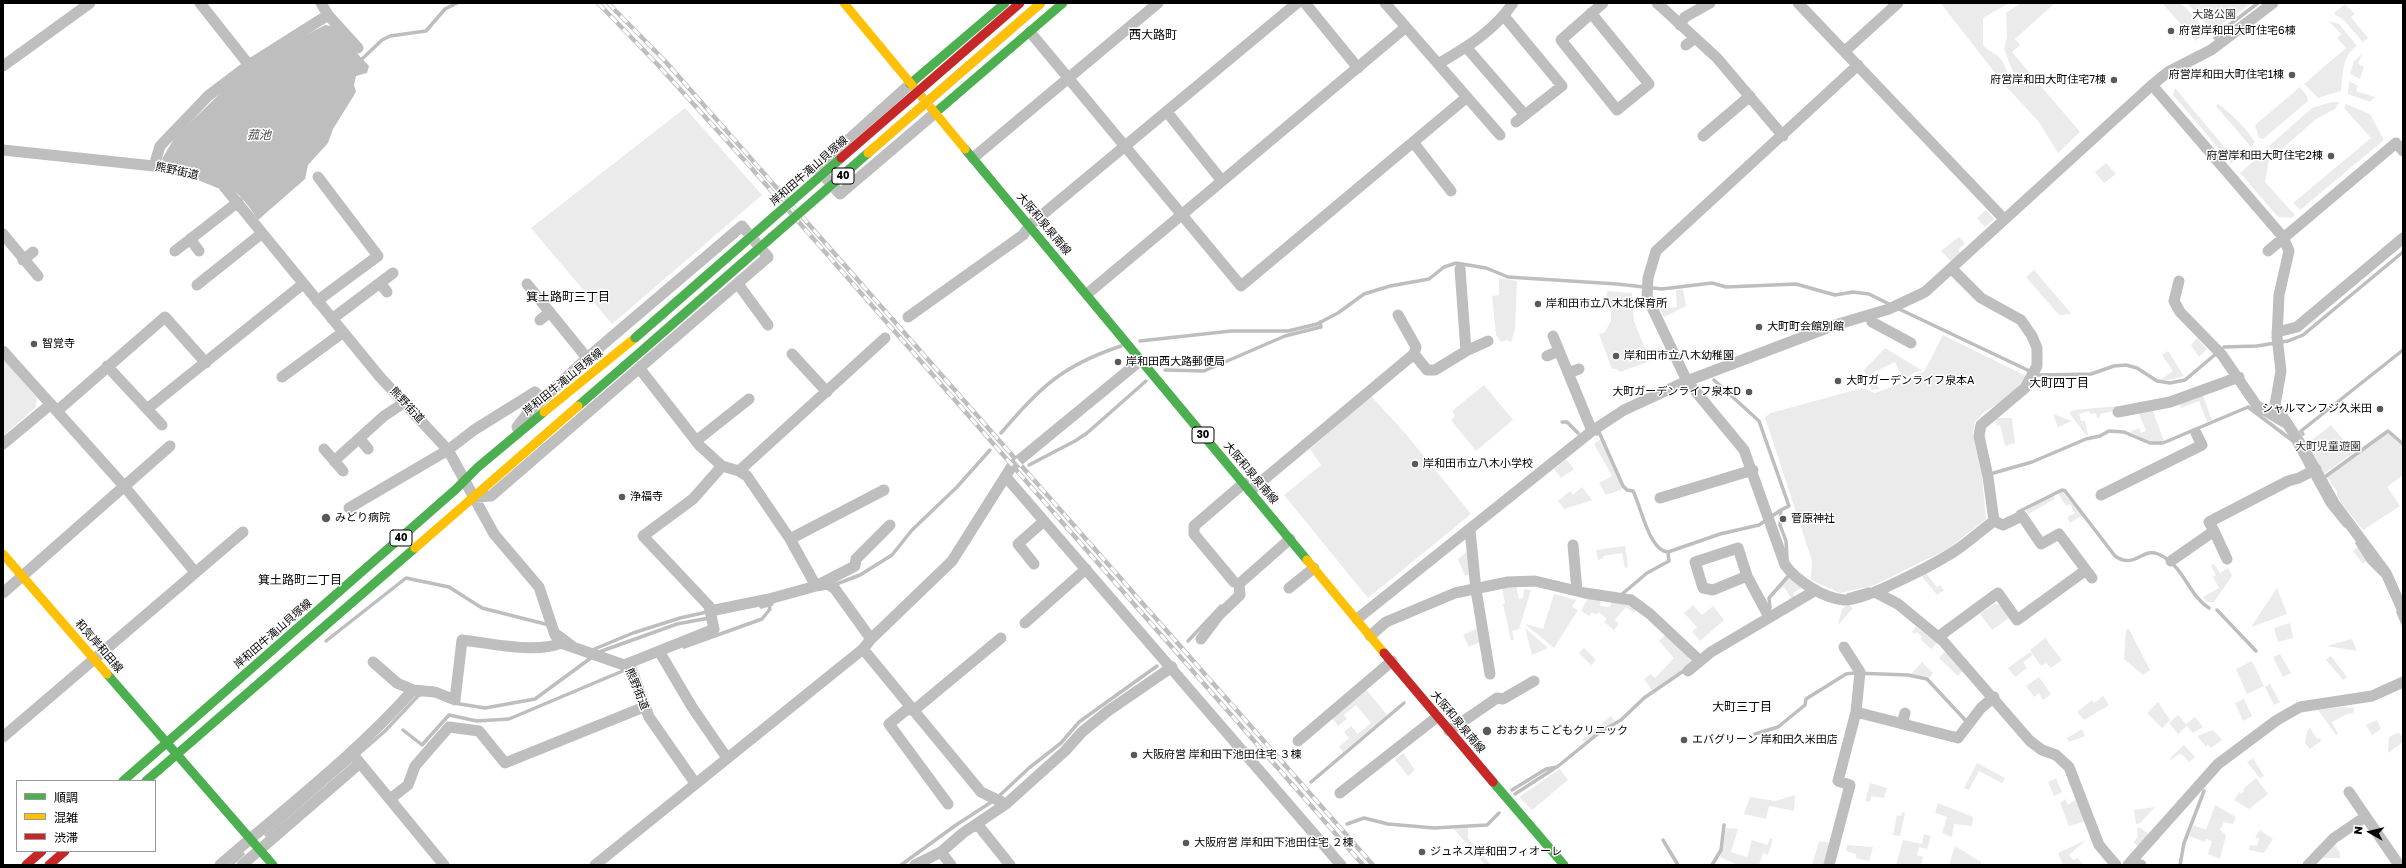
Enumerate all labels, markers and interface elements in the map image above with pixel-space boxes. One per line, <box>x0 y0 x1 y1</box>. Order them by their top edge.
park label: 大路公園 <box>2192 8 2236 22</box>
place label: 府営岸和田大町住宅6棟 <box>2179 24 2296 38</box>
marker: 府営岸和田大町住宅6棟 <box>2166 26 2176 36</box>
district label: 西大路町 <box>1129 28 1177 42</box>
place label: 府営岸和田大町住宅1棟 <box>2169 68 2284 82</box>
marker: 府営岸和田大町住宅1棟 <box>2287 70 2297 80</box>
place label: 府営岸和田大町住宅7棟 <box>1990 73 2106 87</box>
marker: 府営岸和田大町住宅7棟 <box>2109 75 2119 85</box>
water label: 菰池 <box>247 128 271 142</box>
street label: 岸和田牛滝山貝塚線 <box>767 134 851 208</box>
place label: 府営岸和田大町住宅2棟 <box>2207 149 2323 163</box>
marker: 府営岸和田大町住宅2棟 <box>2326 151 2336 161</box>
street label: 熊野街道 <box>154 160 200 182</box>
road number: 40 <box>832 168 854 184</box>
street label: 大阪和泉泉南線 <box>1014 190 1074 258</box>
district label: 箕土路町三丁目 <box>526 290 610 304</box>
place label: 岸和田市立八木北保育所 <box>1546 297 1667 311</box>
marker: 岸和田市立八木北保育所 <box>1533 299 1543 309</box>
place label: 大町町会館別館 <box>1767 320 1844 334</box>
marker: 大町町会館別館 <box>1754 322 1764 332</box>
place label: 智覚寺 <box>42 337 75 351</box>
marker: 智覚寺 <box>29 339 39 349</box>
street label: 岸和田牛滝山貝塚線 <box>520 346 606 418</box>
place label: 岸和田市立八木幼稚園 <box>1624 349 1734 363</box>
marker: 岸和田市立八木幼稚園 <box>1611 351 1621 361</box>
place label: 岸和田西大路郵便局 <box>1126 355 1225 369</box>
marker: 岸和田西大路郵便局 <box>1113 357 1123 367</box>
place label: 大町ガーデンライフ泉本A <box>1846 374 1974 388</box>
marker: 大町ガーデンライフ泉本A <box>1833 376 1843 386</box>
district label: 大町四丁目 <box>2029 376 2089 390</box>
street label: 熊野街道 <box>387 384 427 426</box>
place label: 大町ガーデンライフ泉本D <box>1612 385 1741 399</box>
marker: 大町ガーデンライフ泉本D <box>1744 387 1754 397</box>
place label: シャルマンフジ久米田 <box>2262 402 2372 416</box>
marker: シャルマンフジ久米田 <box>2375 404 2385 414</box>
road number: 30 <box>1192 427 1214 443</box>
street label: 大阪和泉泉南線 <box>1221 439 1281 507</box>
park label: 大町児童遊園 <box>2295 440 2361 454</box>
place label: 岸和田市立八木小学校 <box>1423 457 1533 471</box>
marker: 岸和田市立八木小学校 <box>1410 459 1420 469</box>
place label: 浄福寺 <box>630 490 663 504</box>
marker: 浄福寺 <box>617 492 627 502</box>
place label: みどり病院 <box>335 511 390 525</box>
marker: みどり病院 <box>320 512 332 524</box>
place label: 菅原神社 <box>1791 512 1835 526</box>
marker: 菅原神社 <box>1778 514 1788 524</box>
road number: 40 <box>390 530 412 546</box>
district label: 箕土路町二丁目 <box>258 573 342 587</box>
street label: 岸和田牛滝山貝塚線 <box>231 597 315 671</box>
street label: 和気岸和田線 <box>72 617 126 675</box>
street label: 熊野街道 <box>623 666 651 712</box>
street label: 大阪和泉泉南線 <box>1428 688 1488 756</box>
district label: 大町三丁目 <box>1712 700 1772 714</box>
place label: おおまちこどもクリニック <box>1496 724 1628 738</box>
marker: おおまちこどもクリニック <box>1481 725 1493 737</box>
place label: エバグリーン 岸和田久米田店 <box>1692 733 1838 747</box>
marker: エバグリーン 岸和田久米田店 <box>1679 735 1689 745</box>
place label: 大阪府営 岸和田下池田住宅 ３棟 <box>1142 748 1301 762</box>
marker: 大阪府営 岸和田下池田住宅 ３棟 <box>1129 750 1139 760</box>
legend <box>16 780 156 852</box>
text: 順調 <box>54 790 78 805</box>
text: 混雑 <box>54 810 78 825</box>
north arrow <box>2350 812 2390 852</box>
text: N <box>2351 825 2365 835</box>
text: 渋滞 <box>54 830 78 845</box>
place label: 大阪府営 岸和田下池田住宅 ２棟 <box>1194 836 1353 850</box>
marker: 大阪府営 岸和田下池田住宅 ２棟 <box>1181 838 1191 848</box>
place label: ジュネス岸和田フィオーレ <box>1430 845 1562 859</box>
marker: ジュネス岸和田フィオーレ <box>1417 847 1427 857</box>

